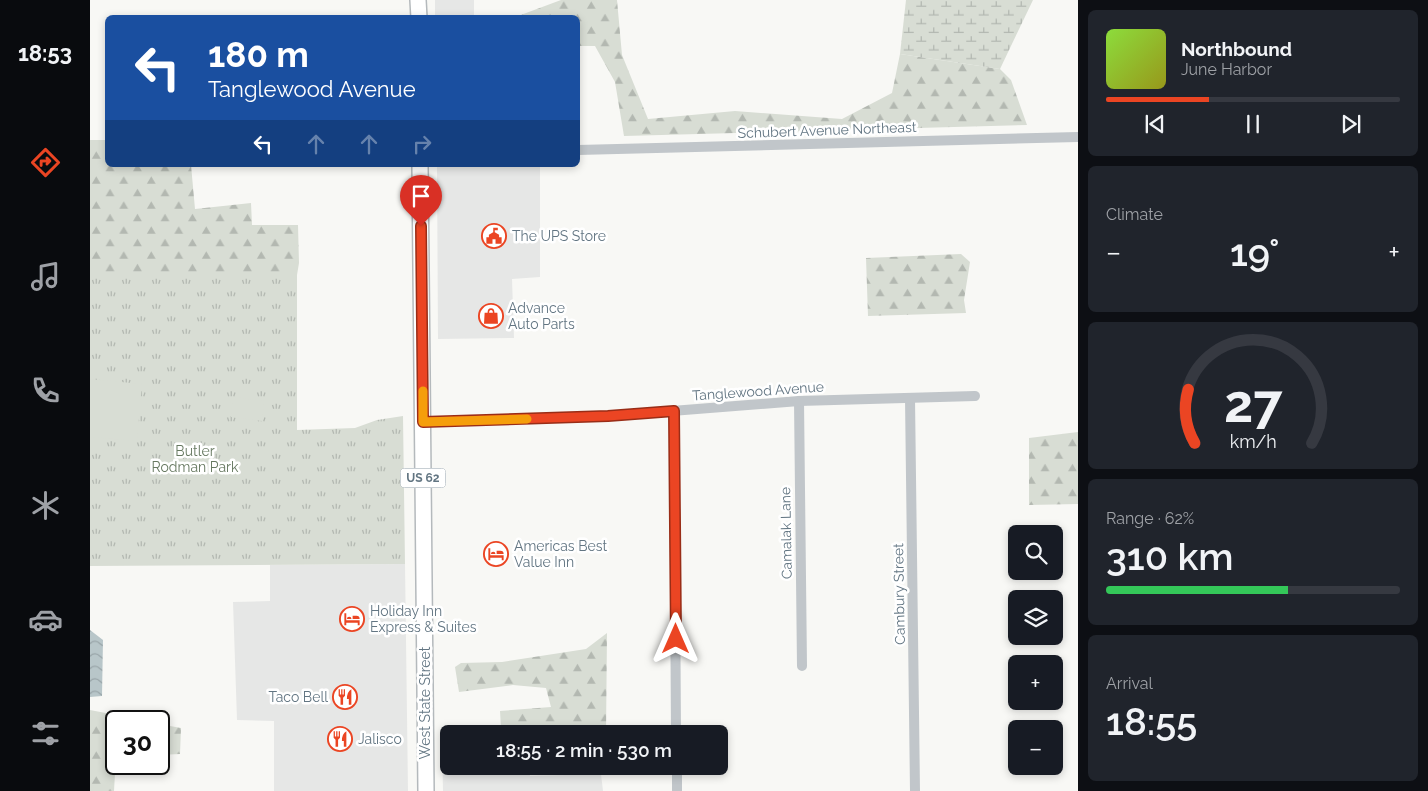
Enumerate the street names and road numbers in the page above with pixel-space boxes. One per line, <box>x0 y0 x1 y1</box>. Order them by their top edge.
street label: Schubert Avenue Northeast <box>737 119 917 141</box>
street label: Tanglewood Avenue <box>692 378 824 404</box>
road number: US 62 <box>400 468 446 488</box>
street label: Camalak Lane <box>777 487 795 579</box>
street label: Cambury Street <box>890 543 908 645</box>
street label: West State Street <box>417 646 433 759</box>

